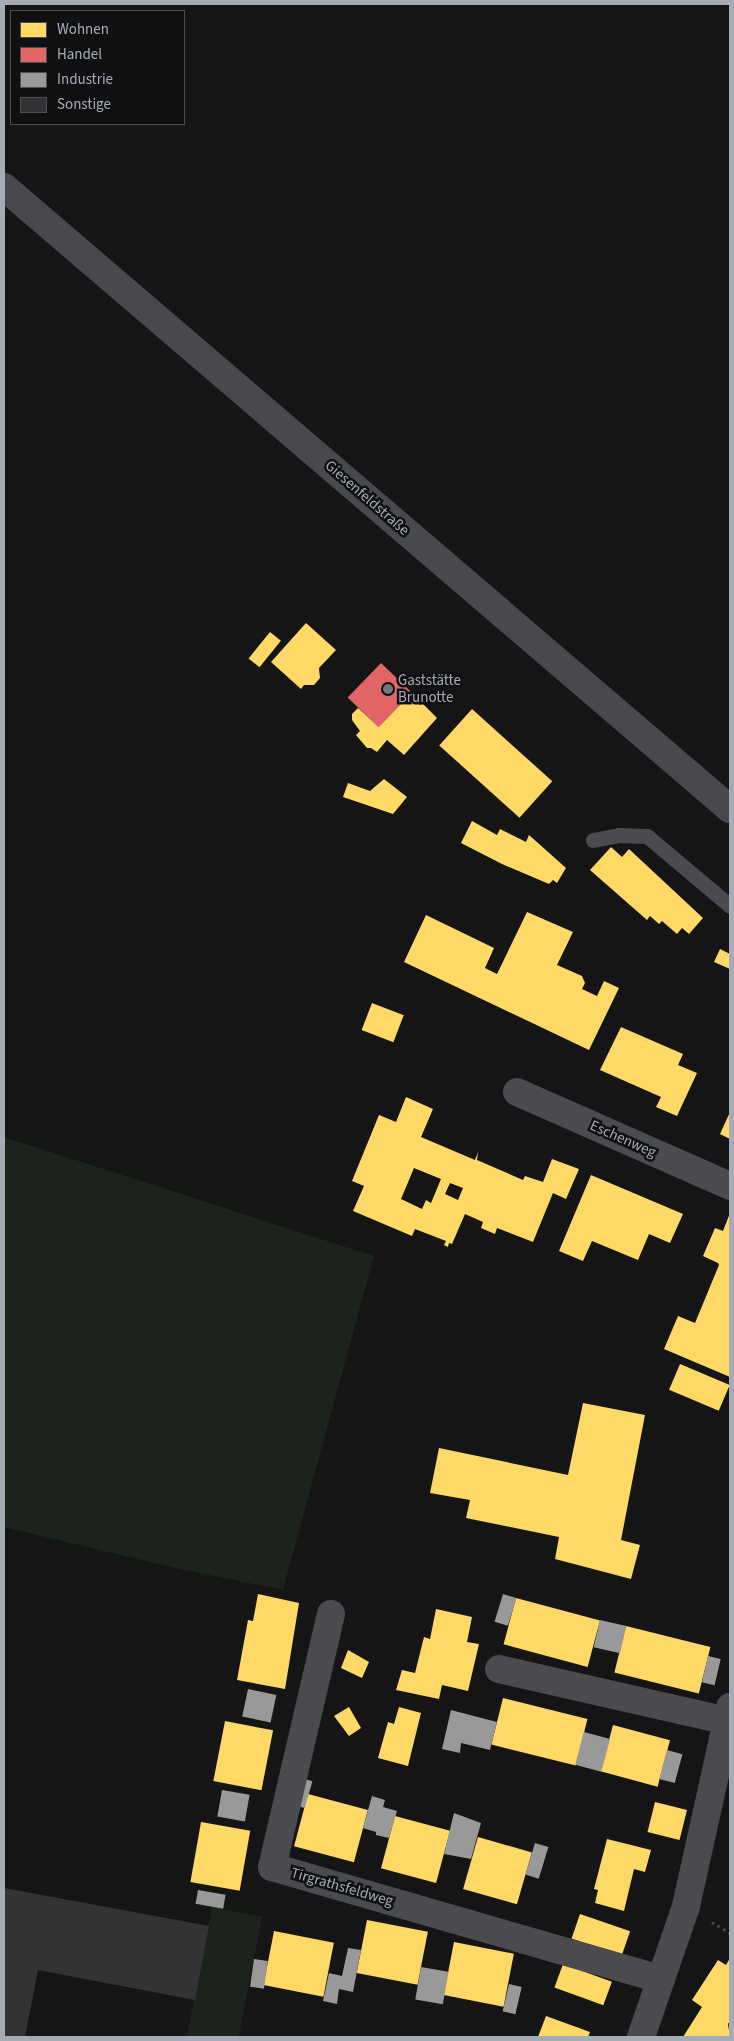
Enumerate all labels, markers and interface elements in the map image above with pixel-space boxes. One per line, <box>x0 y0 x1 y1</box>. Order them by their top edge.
legend <box>10 10 185 125</box>
text: Wohnen <box>57 19 109 40</box>
text: Handel <box>57 44 102 65</box>
text: Industrie <box>57 69 113 90</box>
text: Sonstige <box>57 94 111 115</box>
street label: Giesenfeldstraße <box>321 457 413 539</box>
place label: Gaststätte Brunotte <box>398 671 461 706</box>
marker: Gaststätte Brunotte <box>382 683 394 695</box>
street label: Eschenweg <box>587 1116 659 1162</box>
street label: Tirgrathsfeldweg <box>289 1864 395 1910</box>

